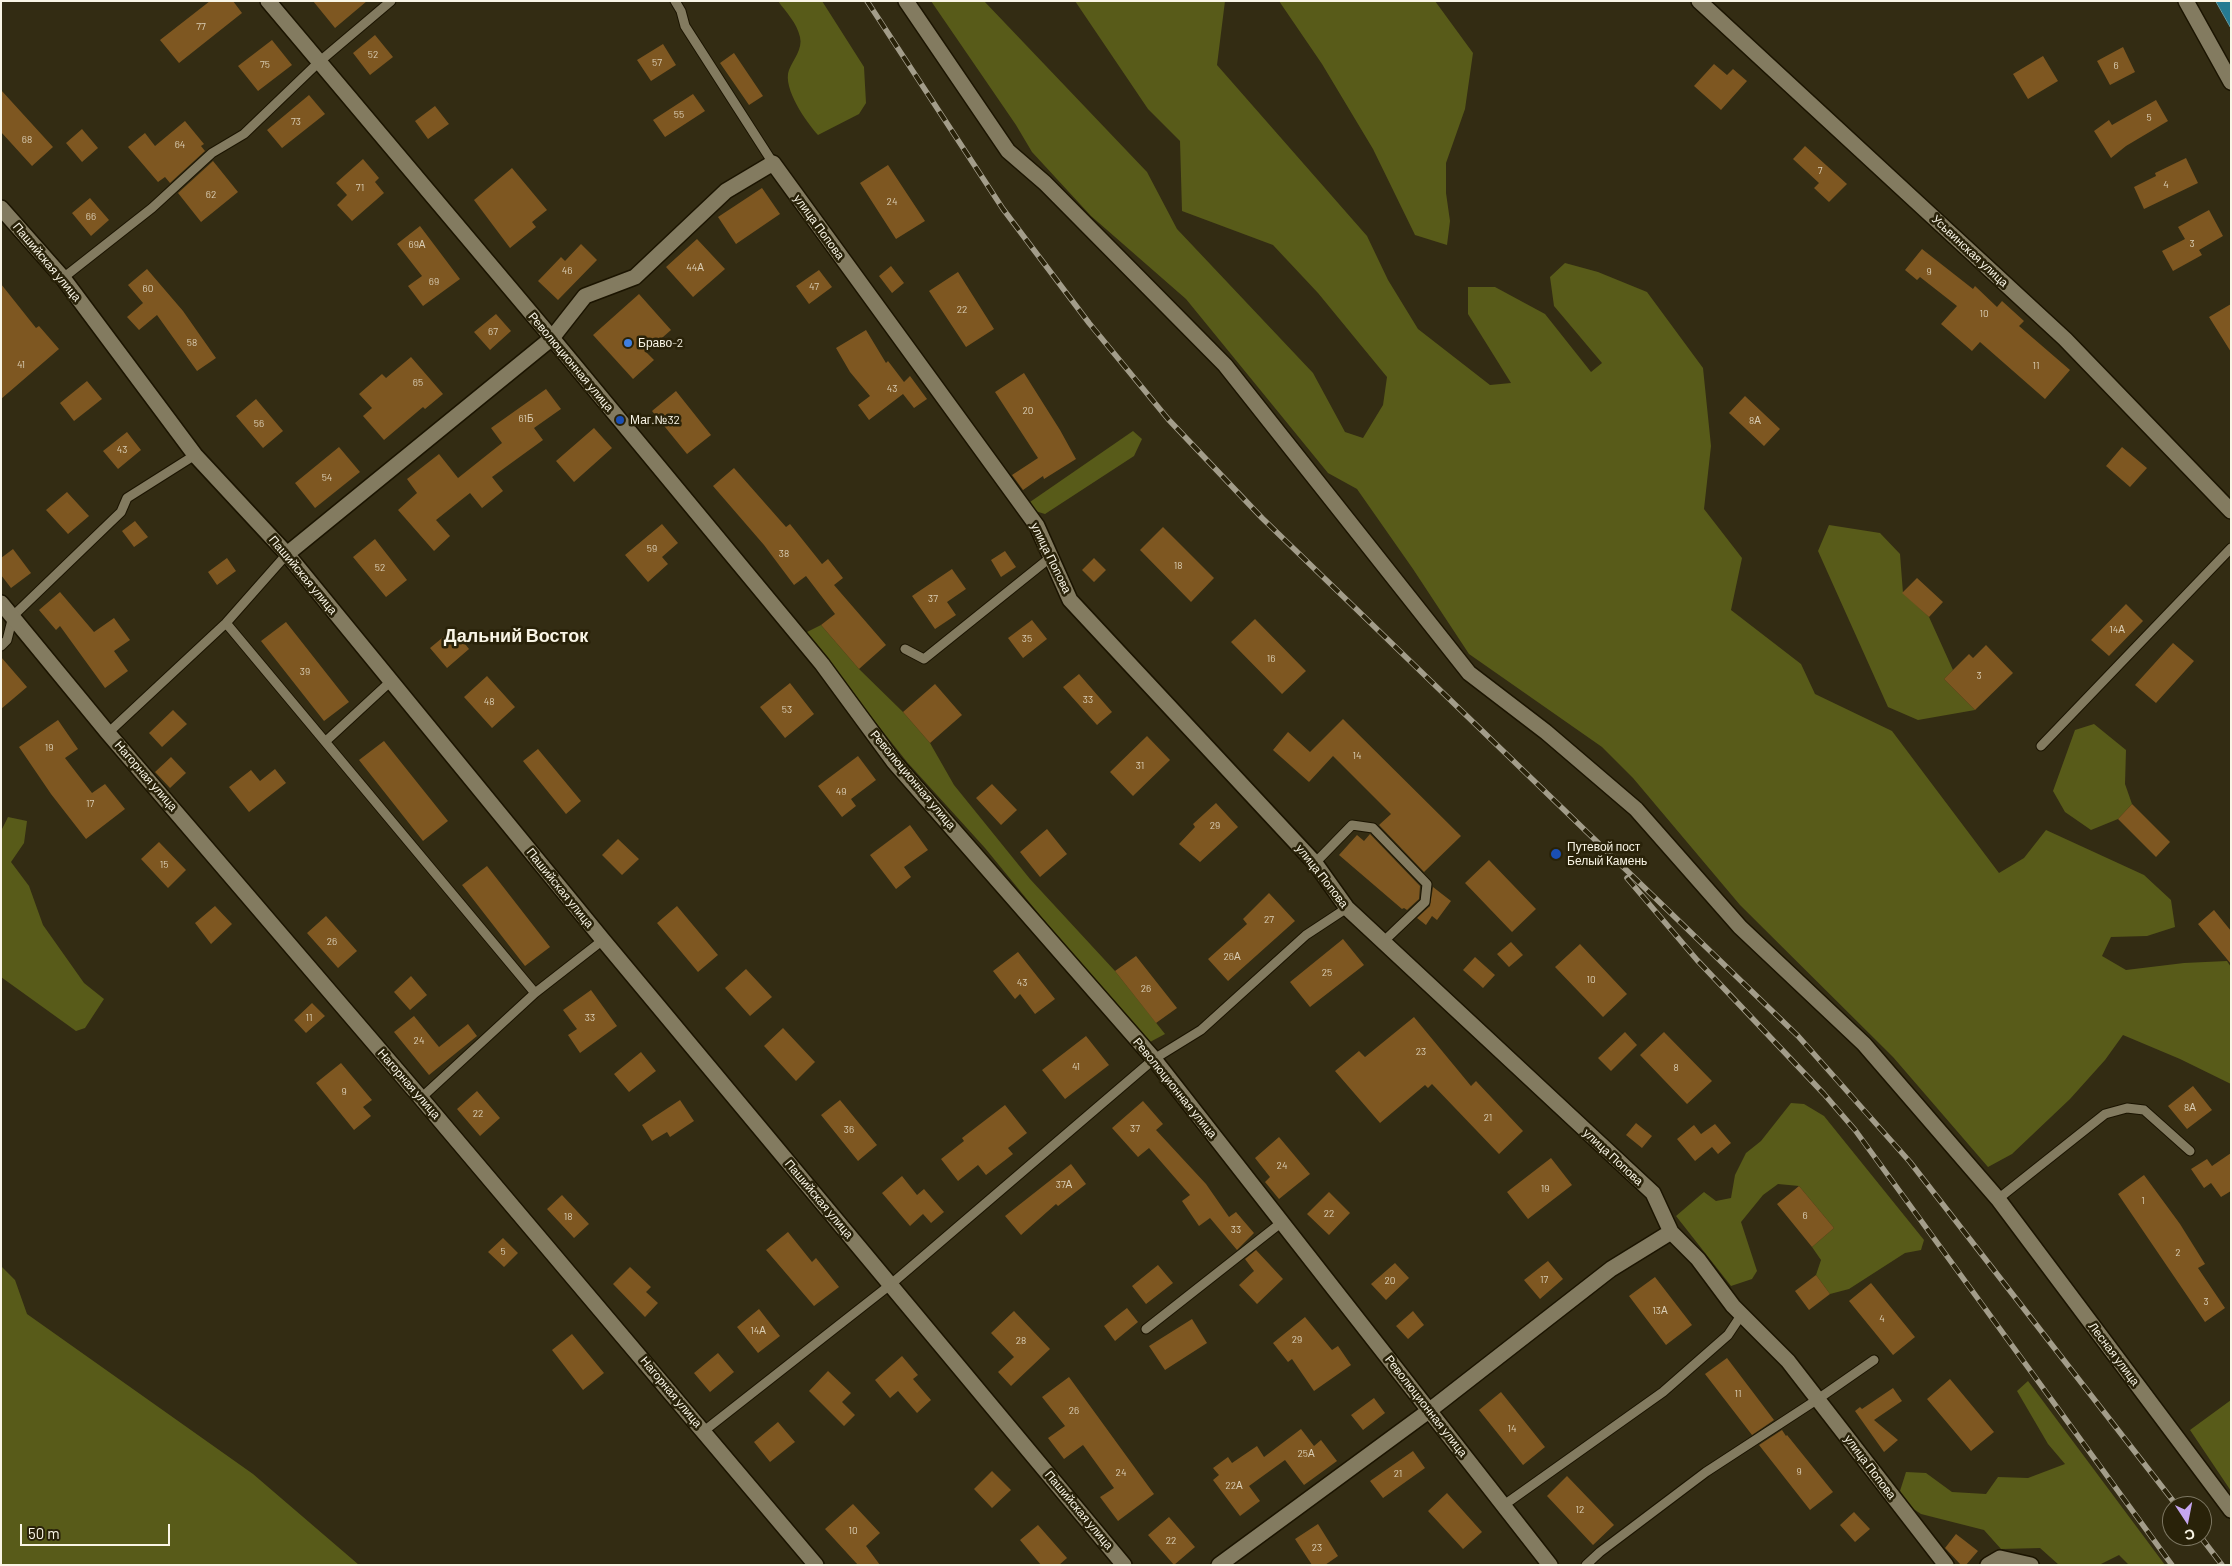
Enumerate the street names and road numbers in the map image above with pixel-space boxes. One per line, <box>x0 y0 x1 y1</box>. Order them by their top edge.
street label: улица Попова <box>791 192 847 262</box>
street label: Усьвинская улица <box>1929 212 2011 290</box>
street label: Пашийская улица <box>10 220 84 304</box>
street label: Революционная улица <box>525 310 617 414</box>
street label: улица Попова <box>1028 520 1074 596</box>
street label: Пашийская улица <box>266 533 340 617</box>
street label: Революционная улица <box>867 728 959 832</box>
street label: Нагорная улица <box>112 738 180 814</box>
street label: улица Попова <box>1293 841 1351 911</box>
street label: Пашийская улица <box>523 845 597 931</box>
street label: Революционная улица <box>1130 1035 1220 1141</box>
street label: Нагорная улица <box>375 1046 443 1122</box>
street label: улица Попова <box>1580 1126 1646 1188</box>
street label: Пашийская улица <box>782 1157 856 1241</box>
street label: Лесная улица <box>2085 1319 2143 1389</box>
street label: Революционная улица <box>1382 1352 1470 1460</box>
street label: Нагорная улица <box>637 1354 705 1430</box>
street label: улица Попова <box>1841 1432 1899 1502</box>
street label: Пашийская улица <box>1042 1468 1116 1552</box>

